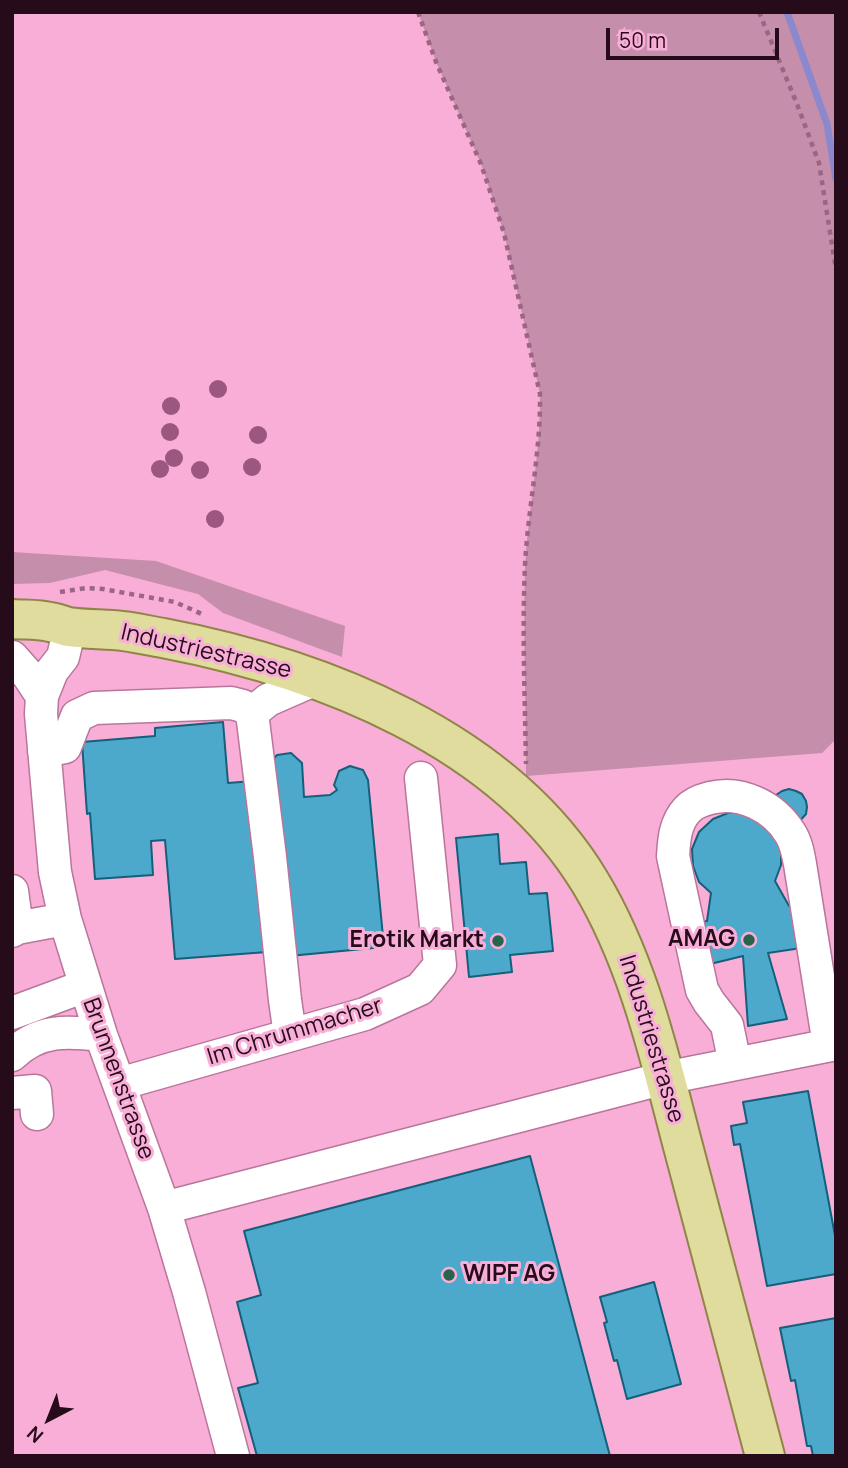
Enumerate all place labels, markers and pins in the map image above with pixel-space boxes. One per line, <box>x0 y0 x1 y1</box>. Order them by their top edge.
place label: AMAG <box>668 926 735 954</box>
place label: Erotik Markt <box>350 927 484 955</box>
marker: AMAG <box>741 932 757 948</box>
marker: Erotik Markt <box>490 933 506 949</box>
place label: WIPF AG <box>463 1261 555 1289</box>
marker: WIPF AG <box>441 1267 457 1283</box>

